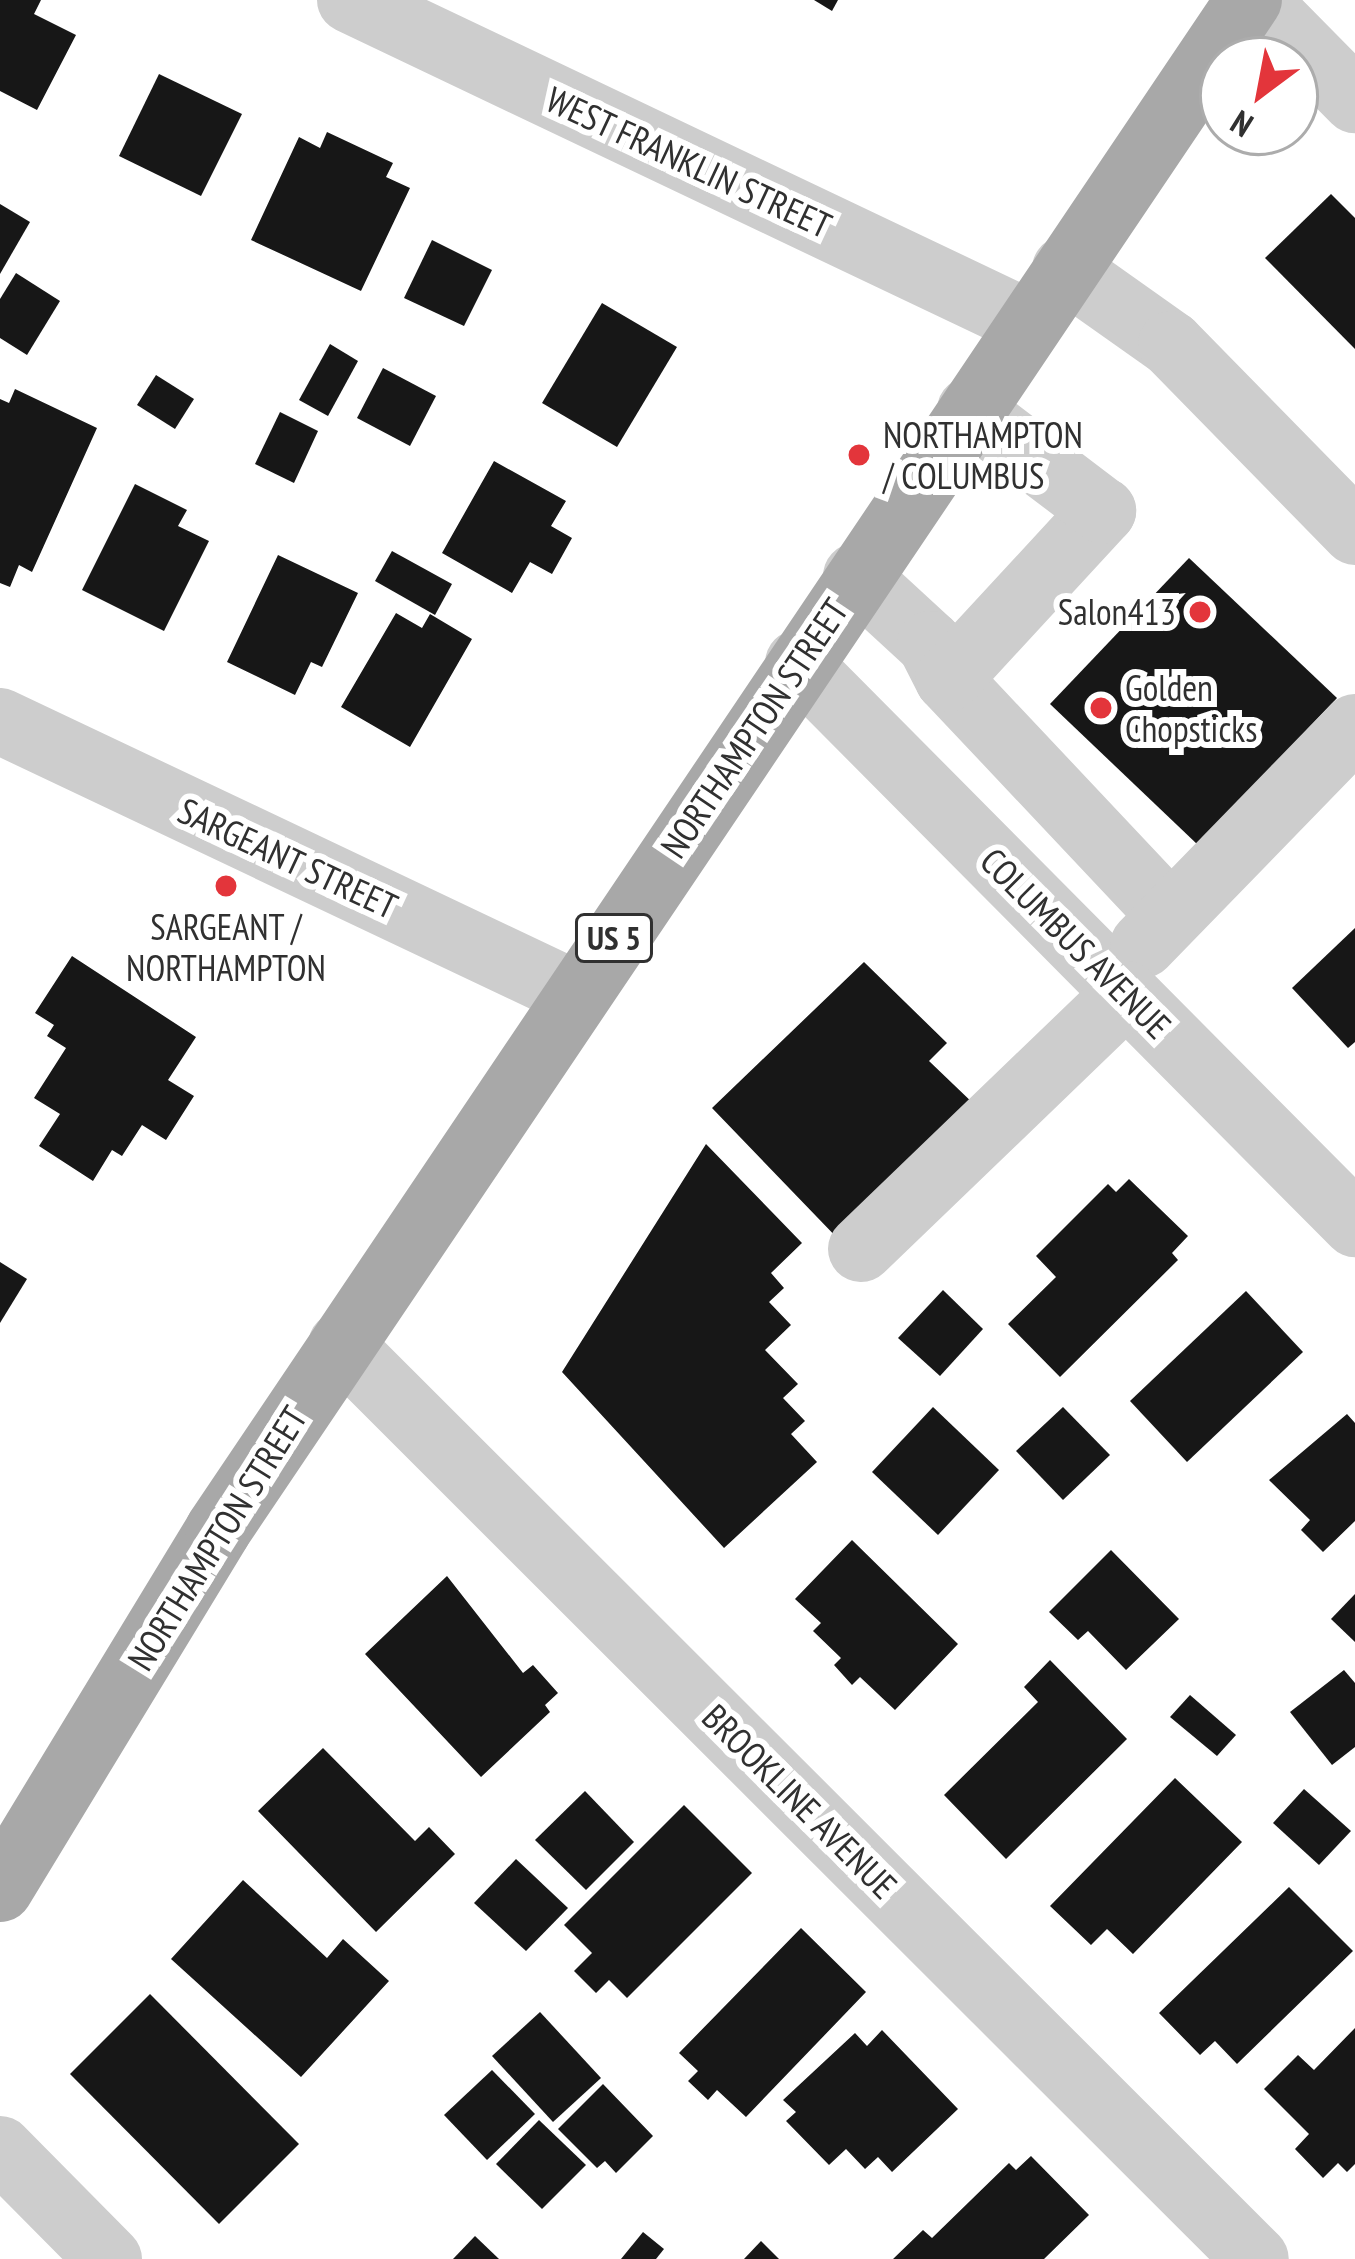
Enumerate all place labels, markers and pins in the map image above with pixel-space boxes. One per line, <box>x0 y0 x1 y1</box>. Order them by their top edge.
place label: NORTHAMPTON / COLUMBUS <box>883 412 1083 497</box>
marker: NORTHAMPTON / COLUMBUS <box>846 442 872 468</box>
place label: Salon413 <box>1058 590 1176 634</box>
marker: Salon413 <box>1187 599 1213 625</box>
place label: Golden Chopsticks <box>1125 665 1257 750</box>
marker: Golden Chopsticks <box>1088 695 1114 721</box>
marker: SARGEANT / NORTHAMPTON <box>213 873 239 899</box>
place label: SARGEANT / NORTHAMPTON <box>126 904 326 989</box>

